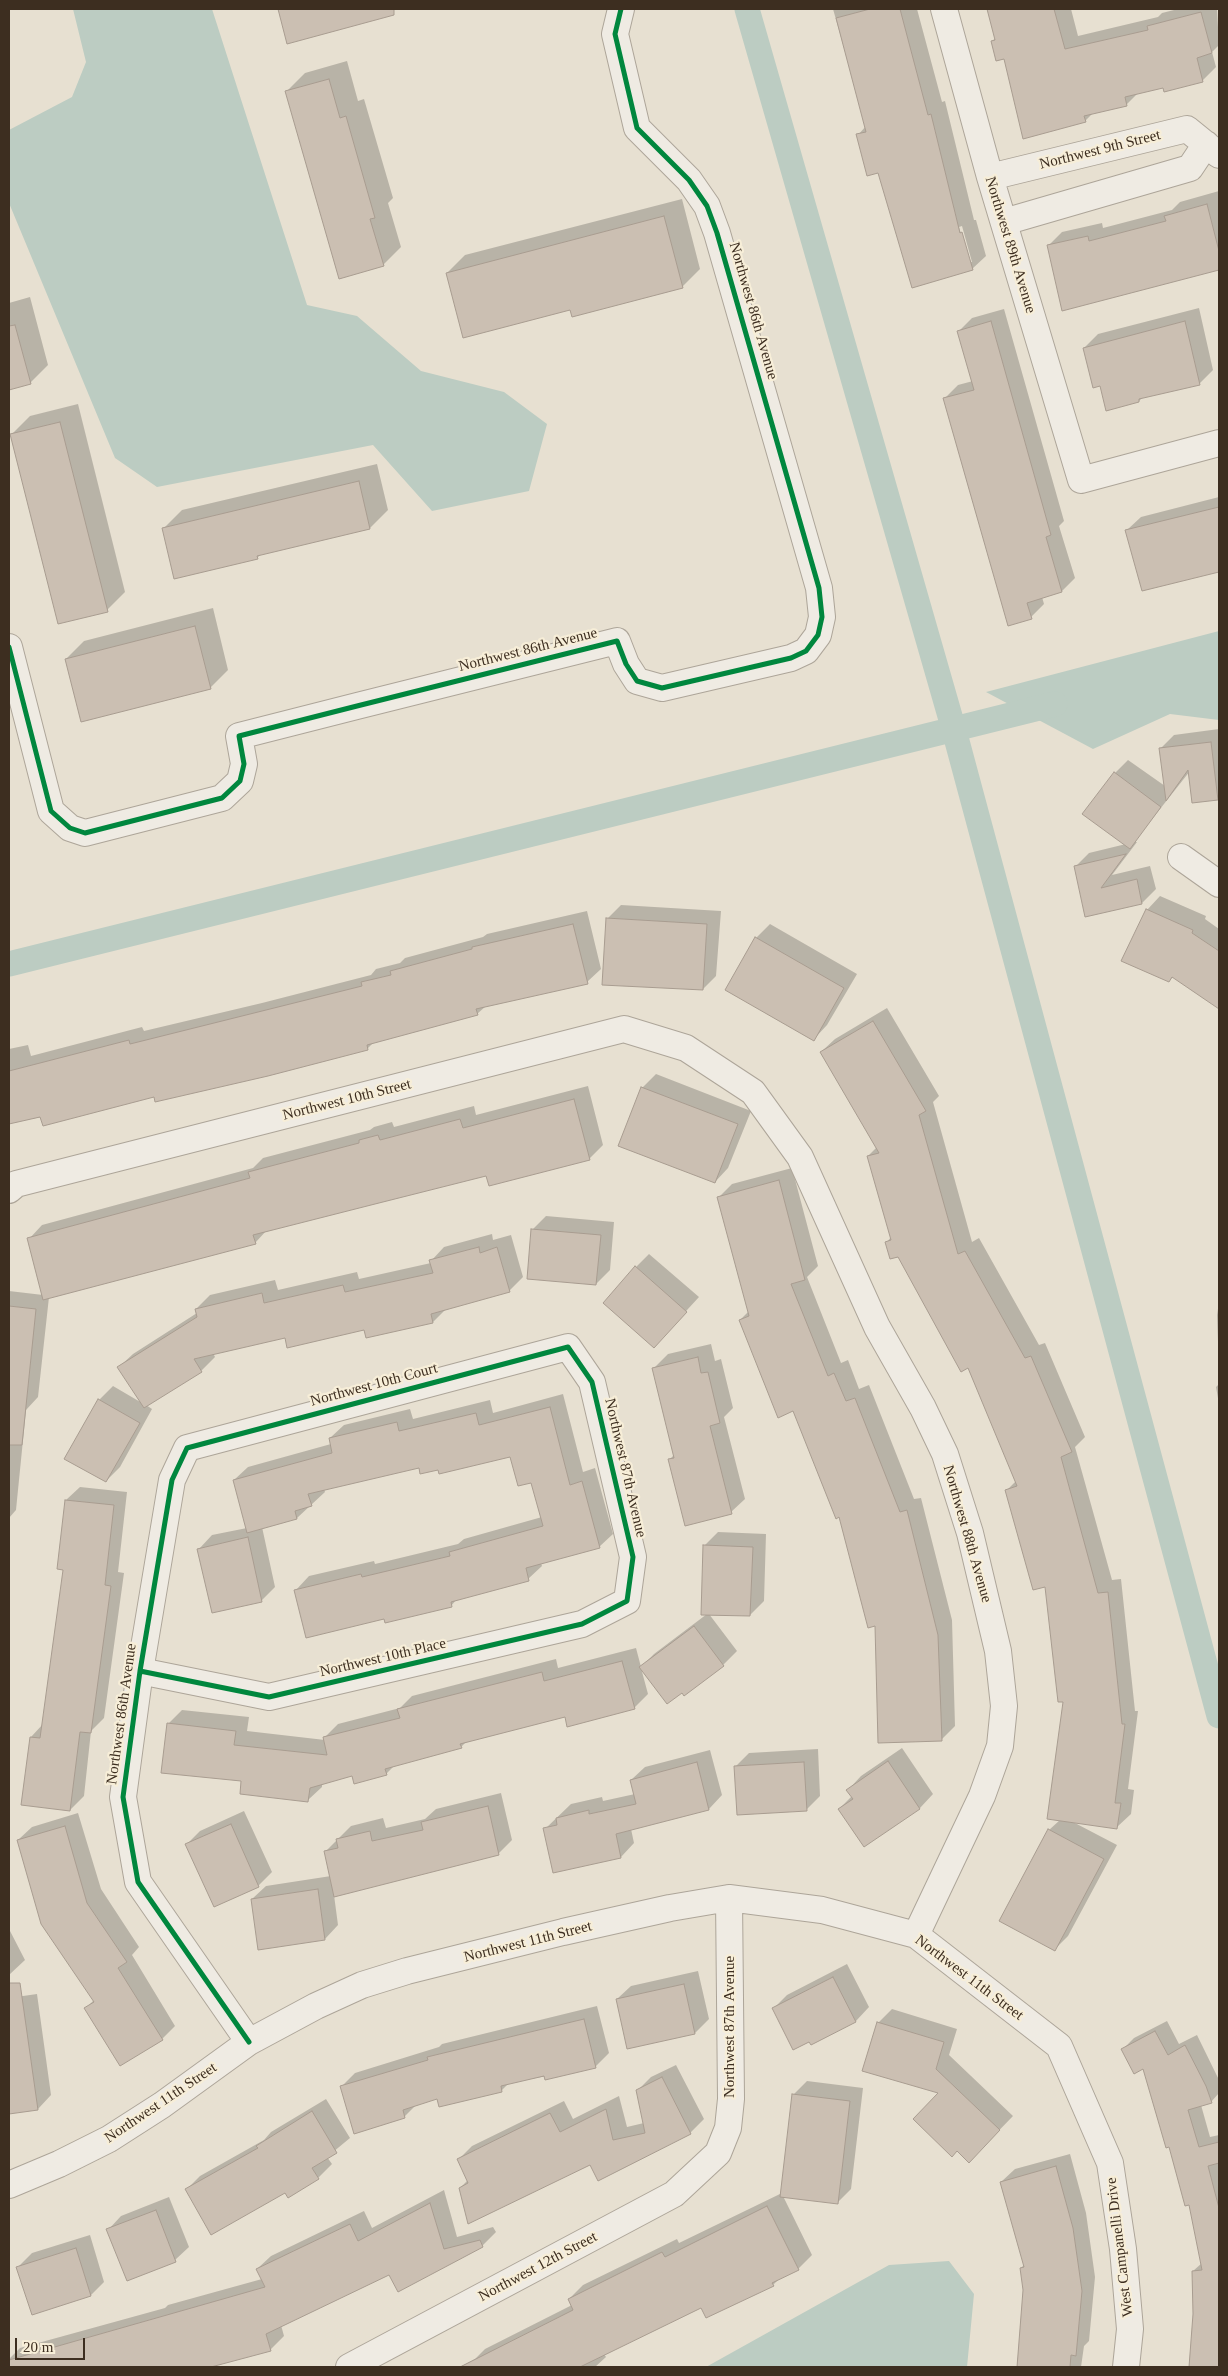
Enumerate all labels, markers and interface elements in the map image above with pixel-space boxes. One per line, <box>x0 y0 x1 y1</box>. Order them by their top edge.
street label: Northwest 9th Street <box>1038 126 1162 174</box>
street label: Northwest 89th Avenue <box>981 174 1039 316</box>
street label: Northwest 86th Avenue <box>725 240 781 382</box>
street label: Northwest 86th Avenue <box>457 624 599 676</box>
street label: Northwest 10th Street <box>281 1075 413 1125</box>
street label: Northwest 10th Court <box>308 1359 440 1411</box>
street label: Northwest 87th Avenue <box>600 1397 650 1539</box>
street label: Northwest 88th Avenue <box>939 1463 995 1605</box>
street label: Northwest 10th Place <box>318 1635 448 1681</box>
street label: Northwest 86th Avenue <box>103 1642 141 1786</box>
street label: Northwest 11th Street <box>462 1917 594 1967</box>
street label: Northwest 11th Street <box>911 1931 1027 2025</box>
street label: Northwest 87th Avenue <box>721 1956 739 2098</box>
street label: Northwest 11th Street <box>102 2059 220 2147</box>
street label: West Campanelli Drive <box>1103 2176 1137 2318</box>
street label: Northwest 12th Street <box>476 2228 600 2306</box>
scale bar <box>18 2328 88 2360</box>
text: 20 m <box>23 2339 53 2355</box>

